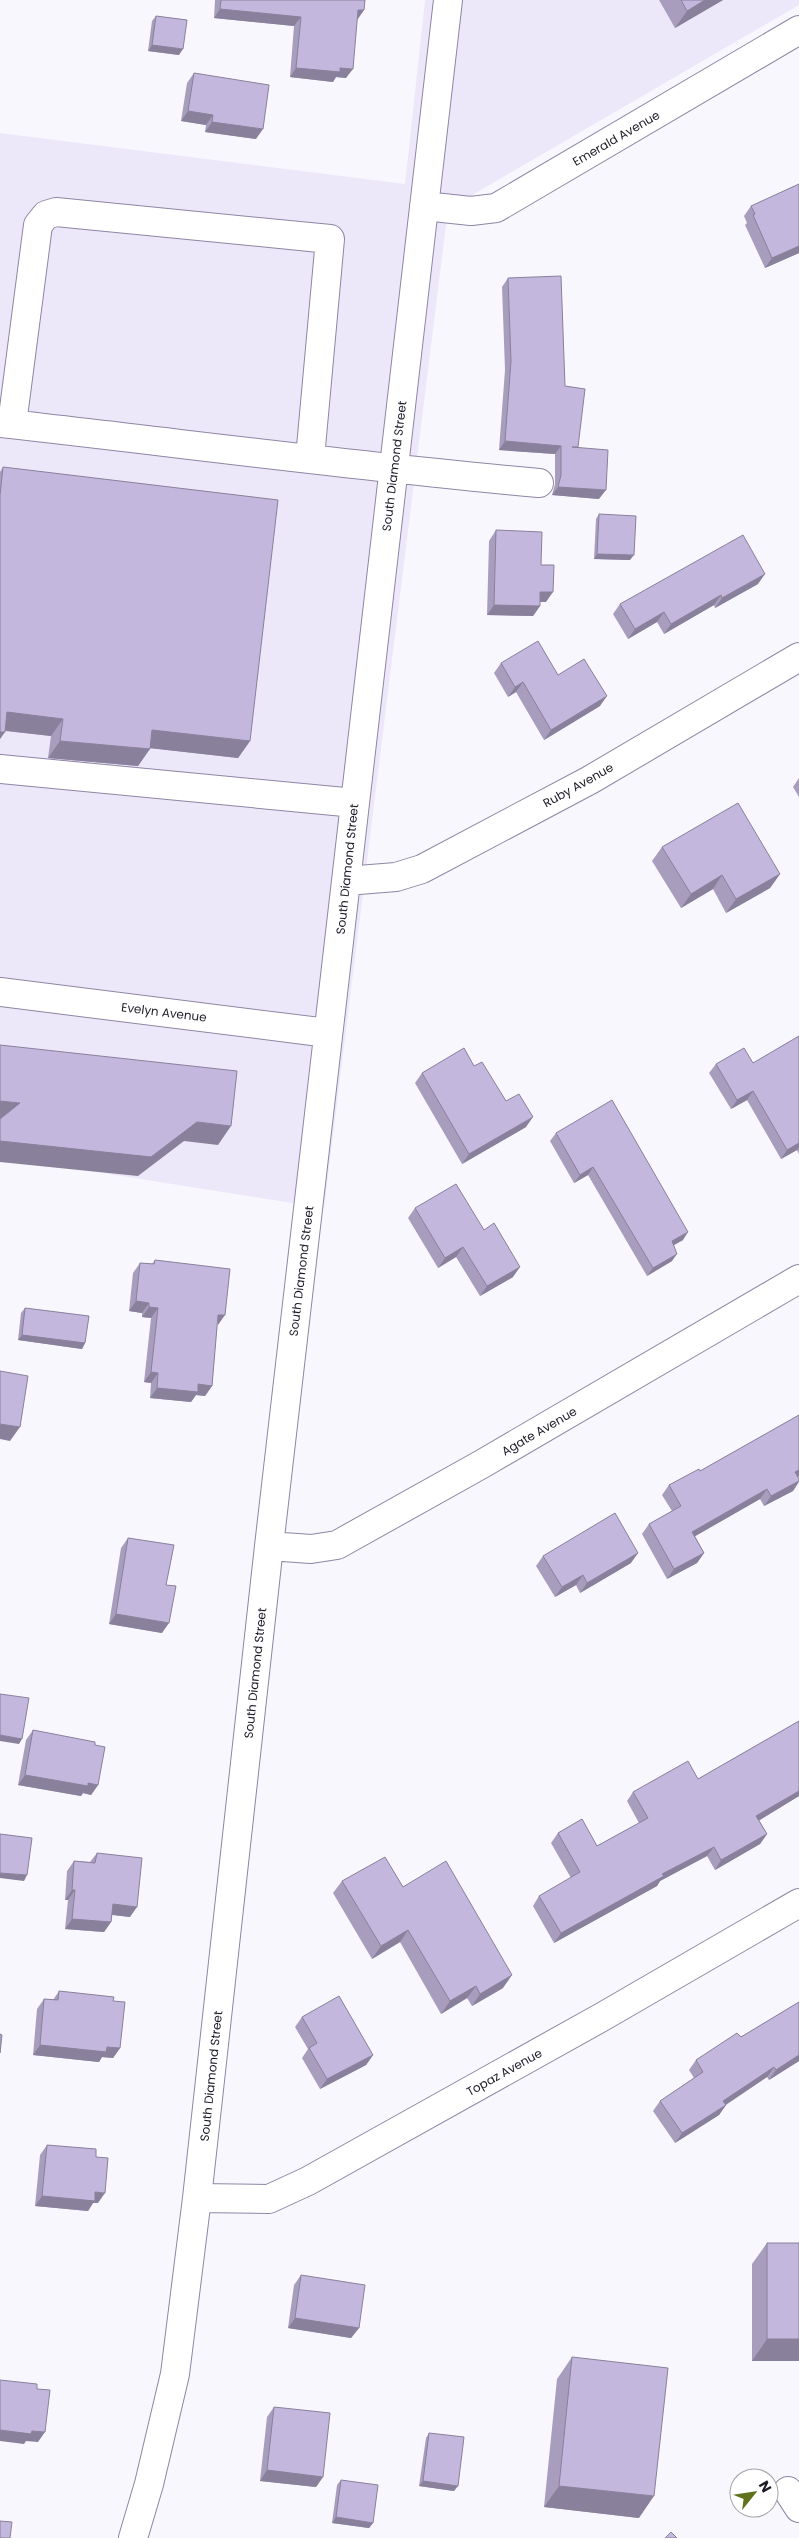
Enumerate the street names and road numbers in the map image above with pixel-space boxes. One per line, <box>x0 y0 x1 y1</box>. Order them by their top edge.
street label: Emerald Avenue <box>569 106 663 170</box>
street label: South Diamond Street <box>378 400 410 532</box>
street label: Ruby Avenue <box>540 759 616 811</box>
street label: South Diamond Street <box>332 803 362 935</box>
street label: Evelyn Avenue <box>120 998 208 1026</box>
street label: South Diamond Street <box>285 1205 317 1337</box>
street label: Agate Avenue <box>498 1403 580 1459</box>
street label: South Diamond Street <box>240 1607 270 1739</box>
street label: South Diamond Street <box>196 2010 226 2142</box>
street label: Topaz Avenue <box>463 2044 545 2100</box>

